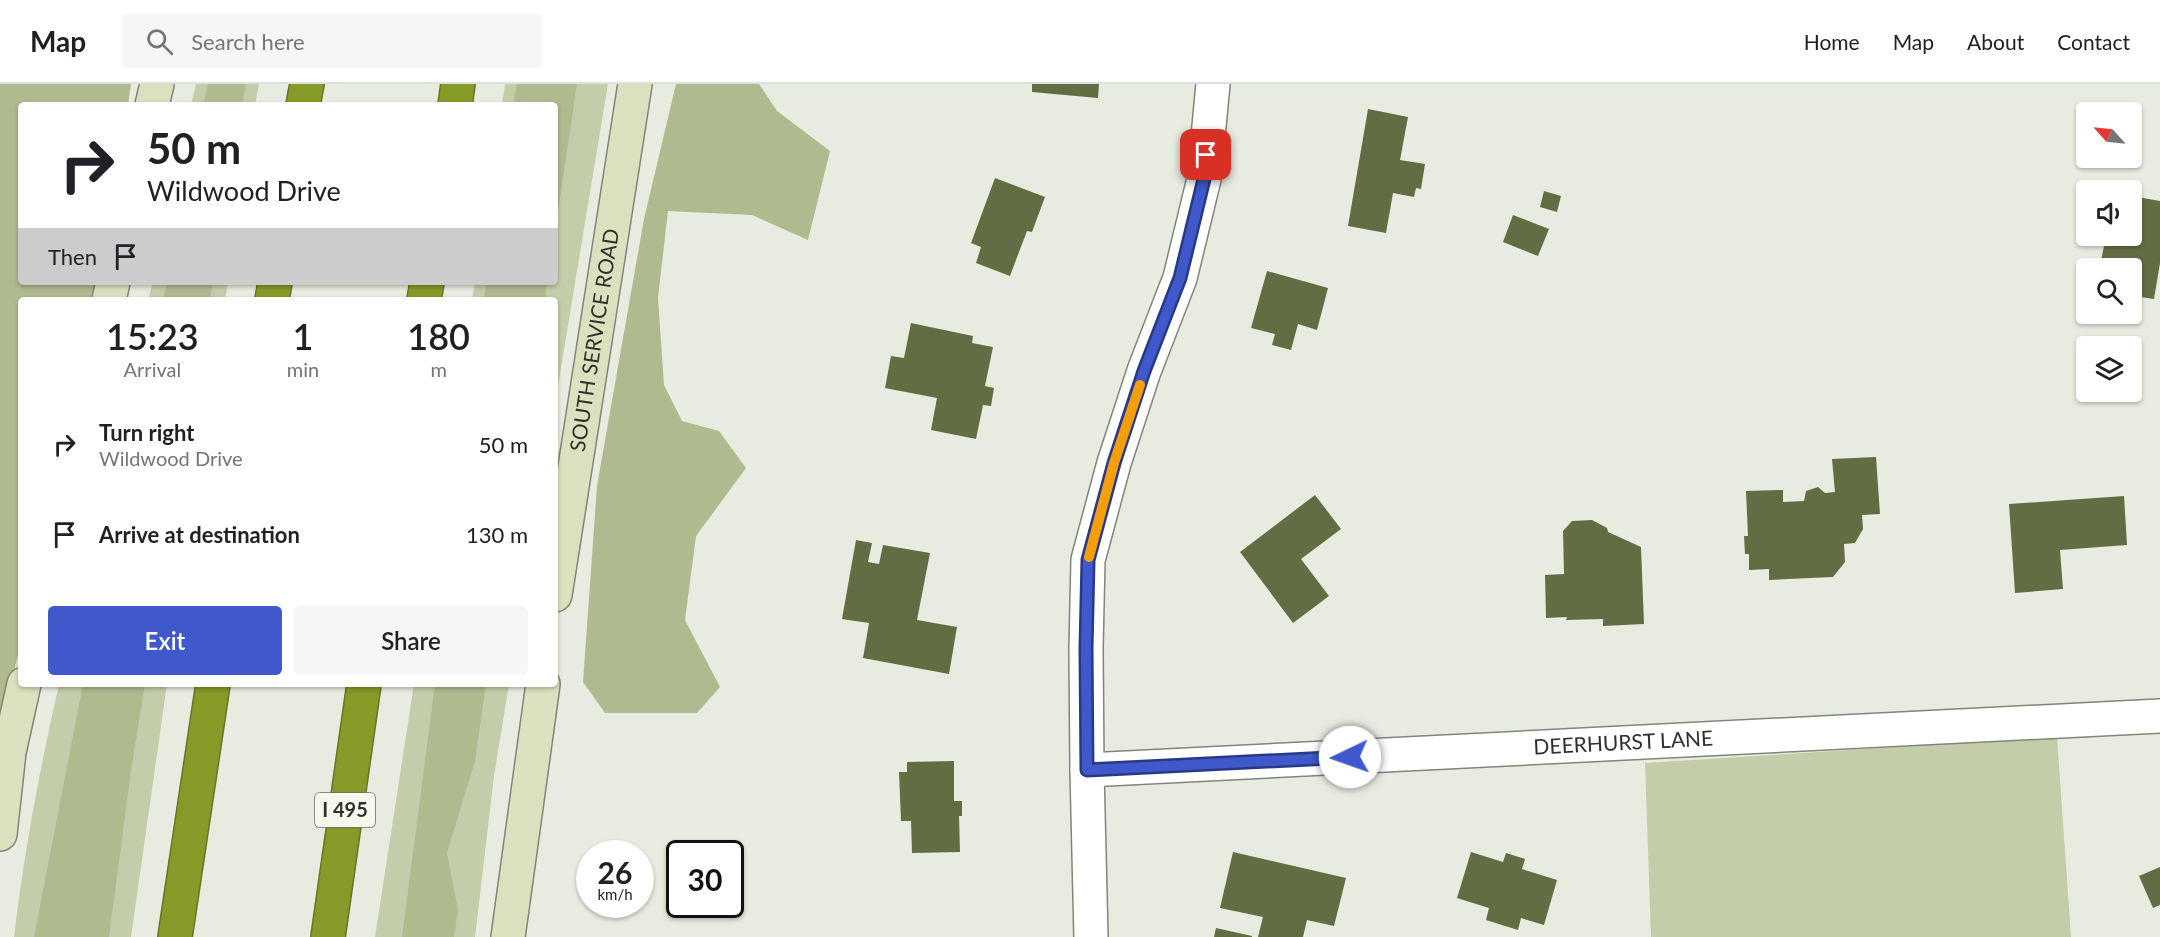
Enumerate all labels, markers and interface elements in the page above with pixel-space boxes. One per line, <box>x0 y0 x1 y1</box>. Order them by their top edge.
search box <box>122 14 542 68</box>
text: Map <box>30 24 86 58</box>
icon: search <box>143 25 176 58</box>
text: Search here <box>191 28 305 55</box>
text: Home <box>1804 29 1860 54</box>
text: Map <box>1893 29 1934 54</box>
text: About <box>1967 29 2024 54</box>
text: Contact <box>2057 29 2130 54</box>
north arrow <box>2076 102 2142 168</box>
map controls <box>2076 102 2142 402</box>
text: 50 m <box>147 123 241 173</box>
icon: right <box>48 126 126 204</box>
pin <box>1180 129 1231 180</box>
icon: arrive <box>1189 138 1222 171</box>
text: Wildwood Drive <box>147 174 341 207</box>
button: sound <box>2076 180 2142 246</box>
street label: SOUTH SERVICE ROAD <box>564 227 623 453</box>
icon: arrive <box>109 240 142 273</box>
text: Then <box>48 243 97 270</box>
button: search <box>2076 258 2142 324</box>
text: 15:23 <box>106 314 199 358</box>
text: 1 <box>293 314 313 358</box>
text: 180 <box>407 314 470 358</box>
button: layers <box>2076 336 2142 402</box>
text: Arrival <box>124 357 181 381</box>
text: min <box>287 357 319 381</box>
text: m <box>430 357 447 381</box>
text: Turn right <box>99 419 194 446</box>
icon: right <box>48 428 81 461</box>
text: 50 m <box>479 431 528 458</box>
text: Wildwood Drive <box>99 446 243 470</box>
icon: arrive <box>48 518 81 551</box>
text: Arrive at destination <box>99 521 300 548</box>
text: 130 m <box>466 521 528 548</box>
button: Exit <box>48 606 282 675</box>
button: Share <box>294 606 528 675</box>
position arrow <box>1318 725 1382 789</box>
street label: DEERHURST LANE <box>1533 725 1714 759</box>
road number: I 495 <box>315 793 375 827</box>
speed limit sign: 30 <box>666 840 744 918</box>
text: 26 <box>598 854 632 890</box>
text: km/h <box>597 885 633 903</box>

